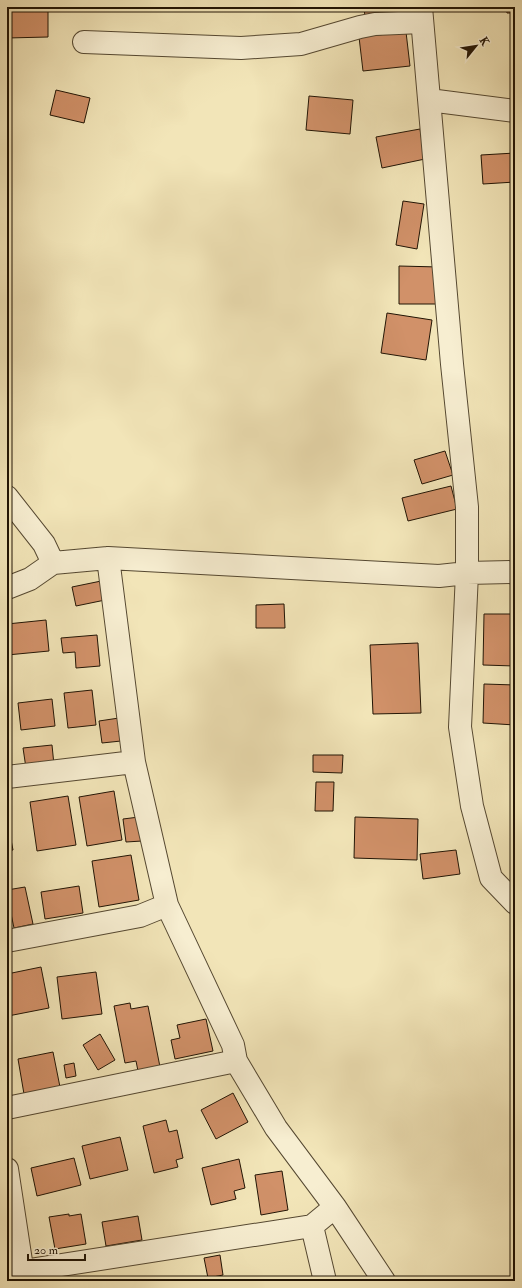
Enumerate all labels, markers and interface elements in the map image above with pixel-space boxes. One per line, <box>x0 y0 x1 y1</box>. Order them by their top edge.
north arrow <box>456 26 496 66</box>
text: K <box>477 35 492 49</box>
scale bar <box>28 1236 85 1262</box>
text: 20 m <box>34 1243 59 1258</box>

